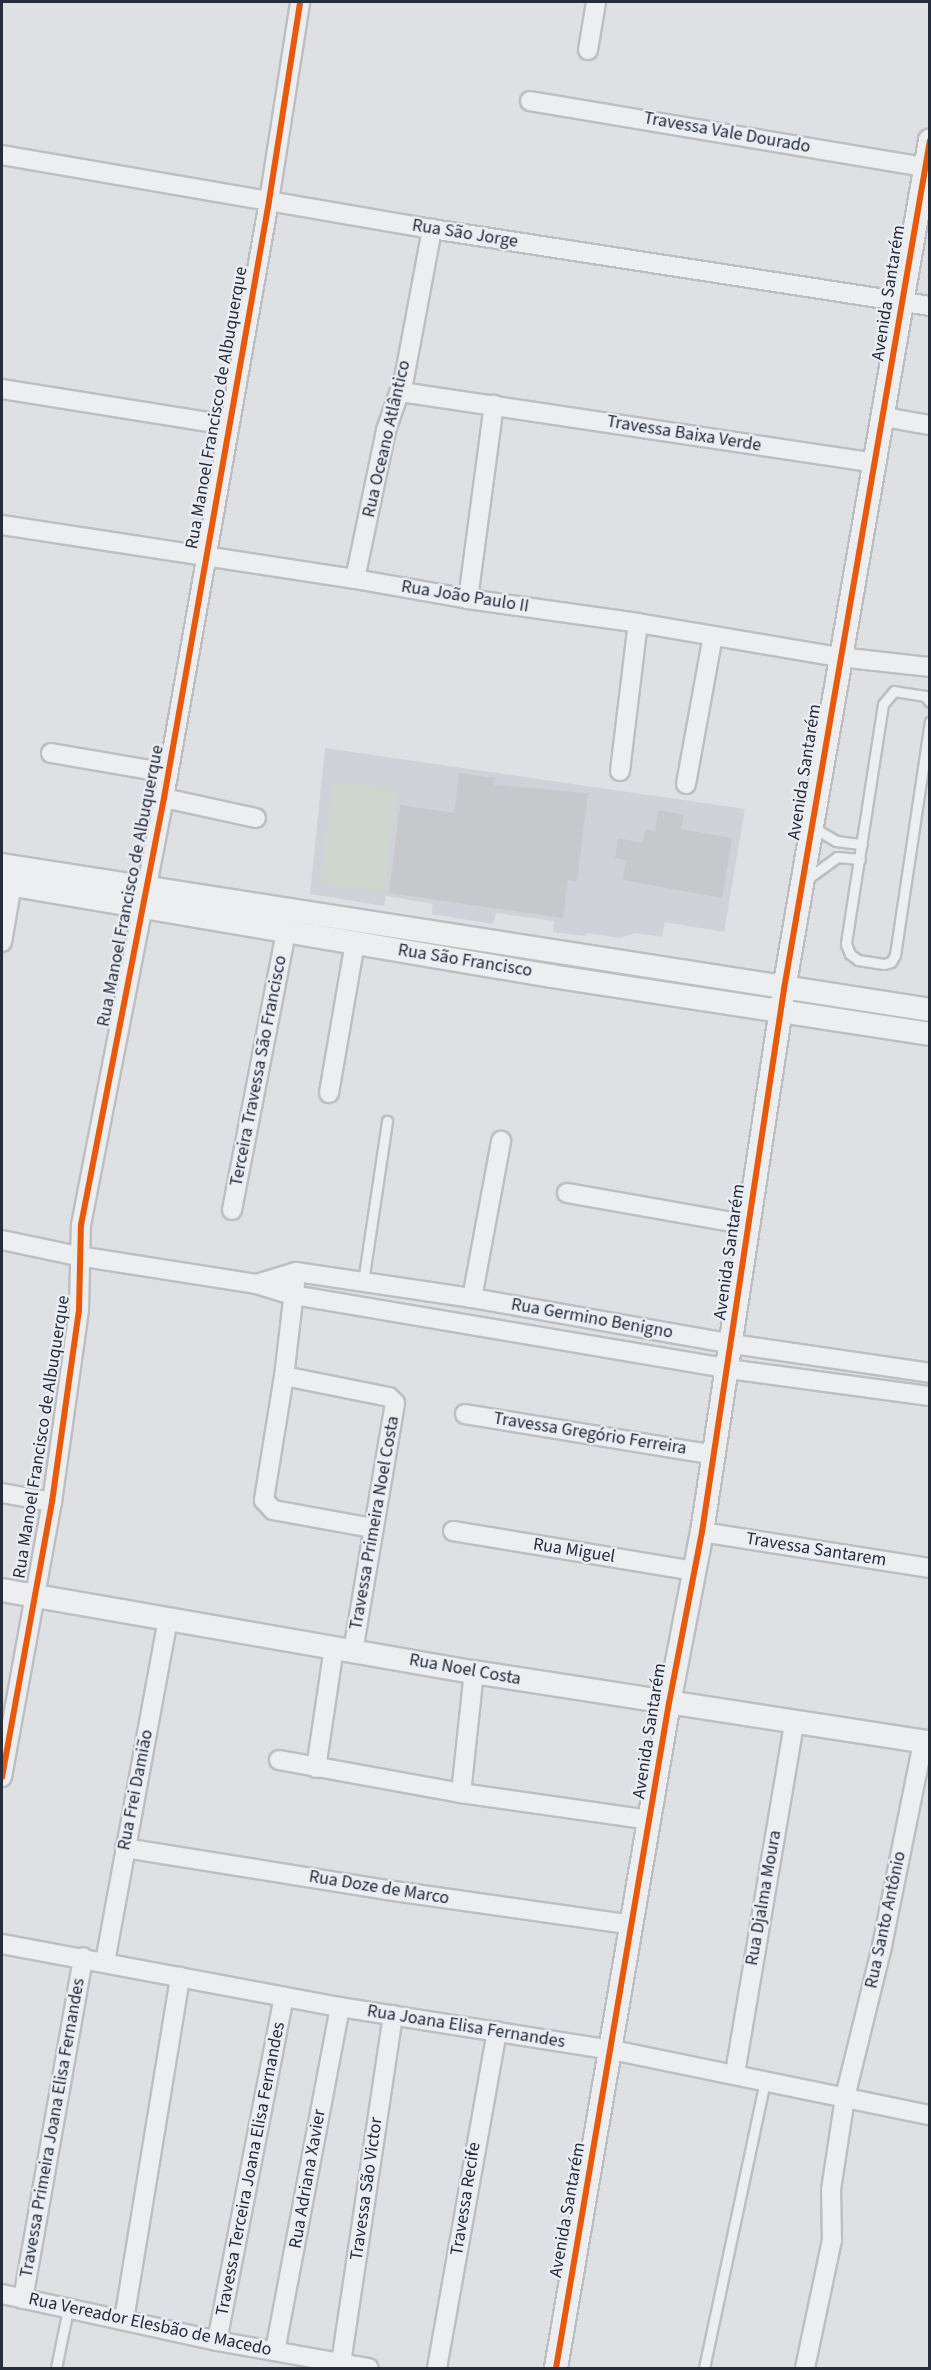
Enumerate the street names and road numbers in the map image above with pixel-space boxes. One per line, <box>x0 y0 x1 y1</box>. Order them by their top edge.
street label: Travessa Vale Dourado <box>642 108 812 158</box>
street label: Rua São Jorge <box>410 215 520 253</box>
street label: Avenida Santarém <box>868 224 910 362</box>
street label: Rua Manoel Francisco de Albuquerque <box>182 265 252 551</box>
street label: Rua Oceano Atlântico <box>358 358 416 520</box>
street label: Travessa Baixa Verde <box>605 411 763 457</box>
street label: Rua João Paulo II <box>400 576 530 618</box>
street label: Avenida Santarém <box>784 703 826 841</box>
street label: Rua Manoel Francisco de Albuquerque <box>93 743 169 1029</box>
street label: Rua São Francisco <box>396 940 534 982</box>
street label: Terceira Travessa São Francisco <box>226 954 292 1188</box>
street label: Avenida Santarém <box>710 1183 750 1321</box>
street label: Rua Manoel Francisco de Albuquerque <box>9 1294 75 1580</box>
street label: Rua Germino Benigno <box>509 1294 675 1344</box>
street label: Travessa Gregório Ferreira <box>492 1408 688 1460</box>
street label: Travessa Primeira Noel Costa <box>346 1414 404 1632</box>
street label: Travessa Santarem <box>744 1528 888 1572</box>
street label: Rua Miguel <box>532 1534 616 1568</box>
street label: Rua Noel Costa <box>407 1650 523 1690</box>
street label: Avenida Santarém <box>629 1662 671 1800</box>
street label: Rua Frei Damião <box>114 1728 158 1852</box>
street label: Rua Djalma Moura <box>741 1829 787 1967</box>
street label: Rua Santo Antônio <box>861 1849 911 1991</box>
street label: Rua Doze de Marco <box>307 1866 451 1910</box>
street label: Travessa Primeira Joana Elisa Fernandes <box>16 1977 90 2279</box>
street label: Rua Joana Elisa Fernandes <box>365 2001 567 2053</box>
street label: Travessa Terceira Joana Elisa Fernandes <box>212 2020 290 2318</box>
street label: Rua Adriana Xavier <box>285 2108 331 2250</box>
street label: Travessa São Victor <box>346 2116 388 2262</box>
street label: Travessa Recife <box>446 2141 486 2257</box>
street label: Avenida Santarém <box>545 2141 591 2279</box>
street label: Rua Vereador Elesbão de Macedo <box>27 2289 273 2361</box>

